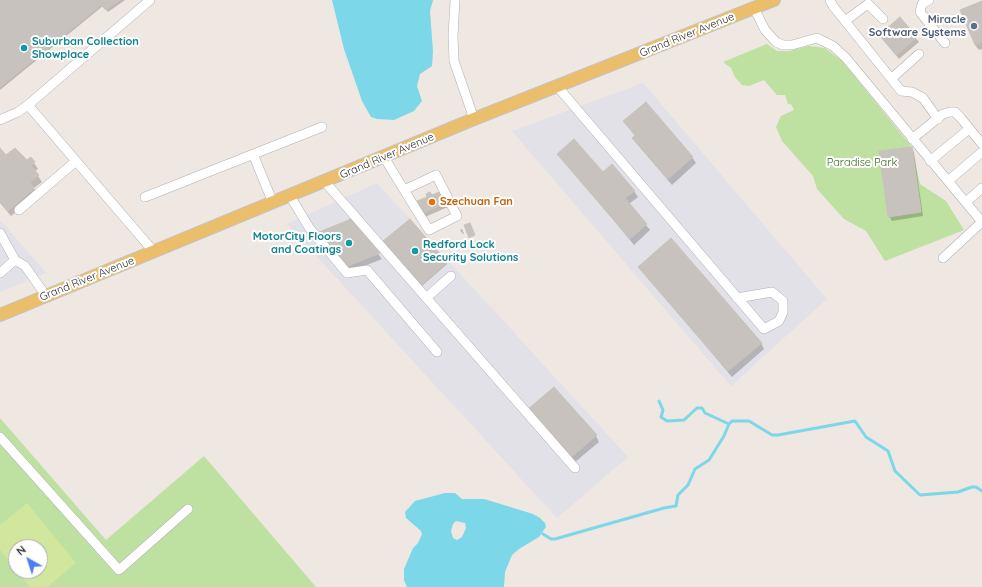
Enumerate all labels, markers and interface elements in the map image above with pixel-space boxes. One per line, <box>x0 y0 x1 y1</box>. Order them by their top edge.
street label: Grand River Avenue <box>638 10 736 60</box>
place label: Miracle Software Systems <box>869 13 966 39</box>
marker: Miracle Software Systems <box>969 21 979 31</box>
place label: Suburban Collection Showplace <box>32 35 139 61</box>
marker: Suburban Collection Showplace <box>19 43 29 53</box>
street label: Grand River Avenue <box>338 130 436 182</box>
park label: Paradise Park <box>827 156 897 170</box>
place label: Szechuan Fan <box>440 195 513 209</box>
marker: Szechuan Fan <box>427 197 437 207</box>
place label: MotorCity Floors and Coatings <box>253 230 341 256</box>
marker: MotorCity Floors and Coatings <box>344 238 354 248</box>
place label: Redford Lock Security Solutions <box>423 238 518 264</box>
marker: Redford Lock Security Solutions <box>410 246 420 256</box>
street label: Grand River Avenue <box>38 254 136 304</box>
north arrow <box>8 539 48 579</box>
text: N <box>14 542 29 558</box>

